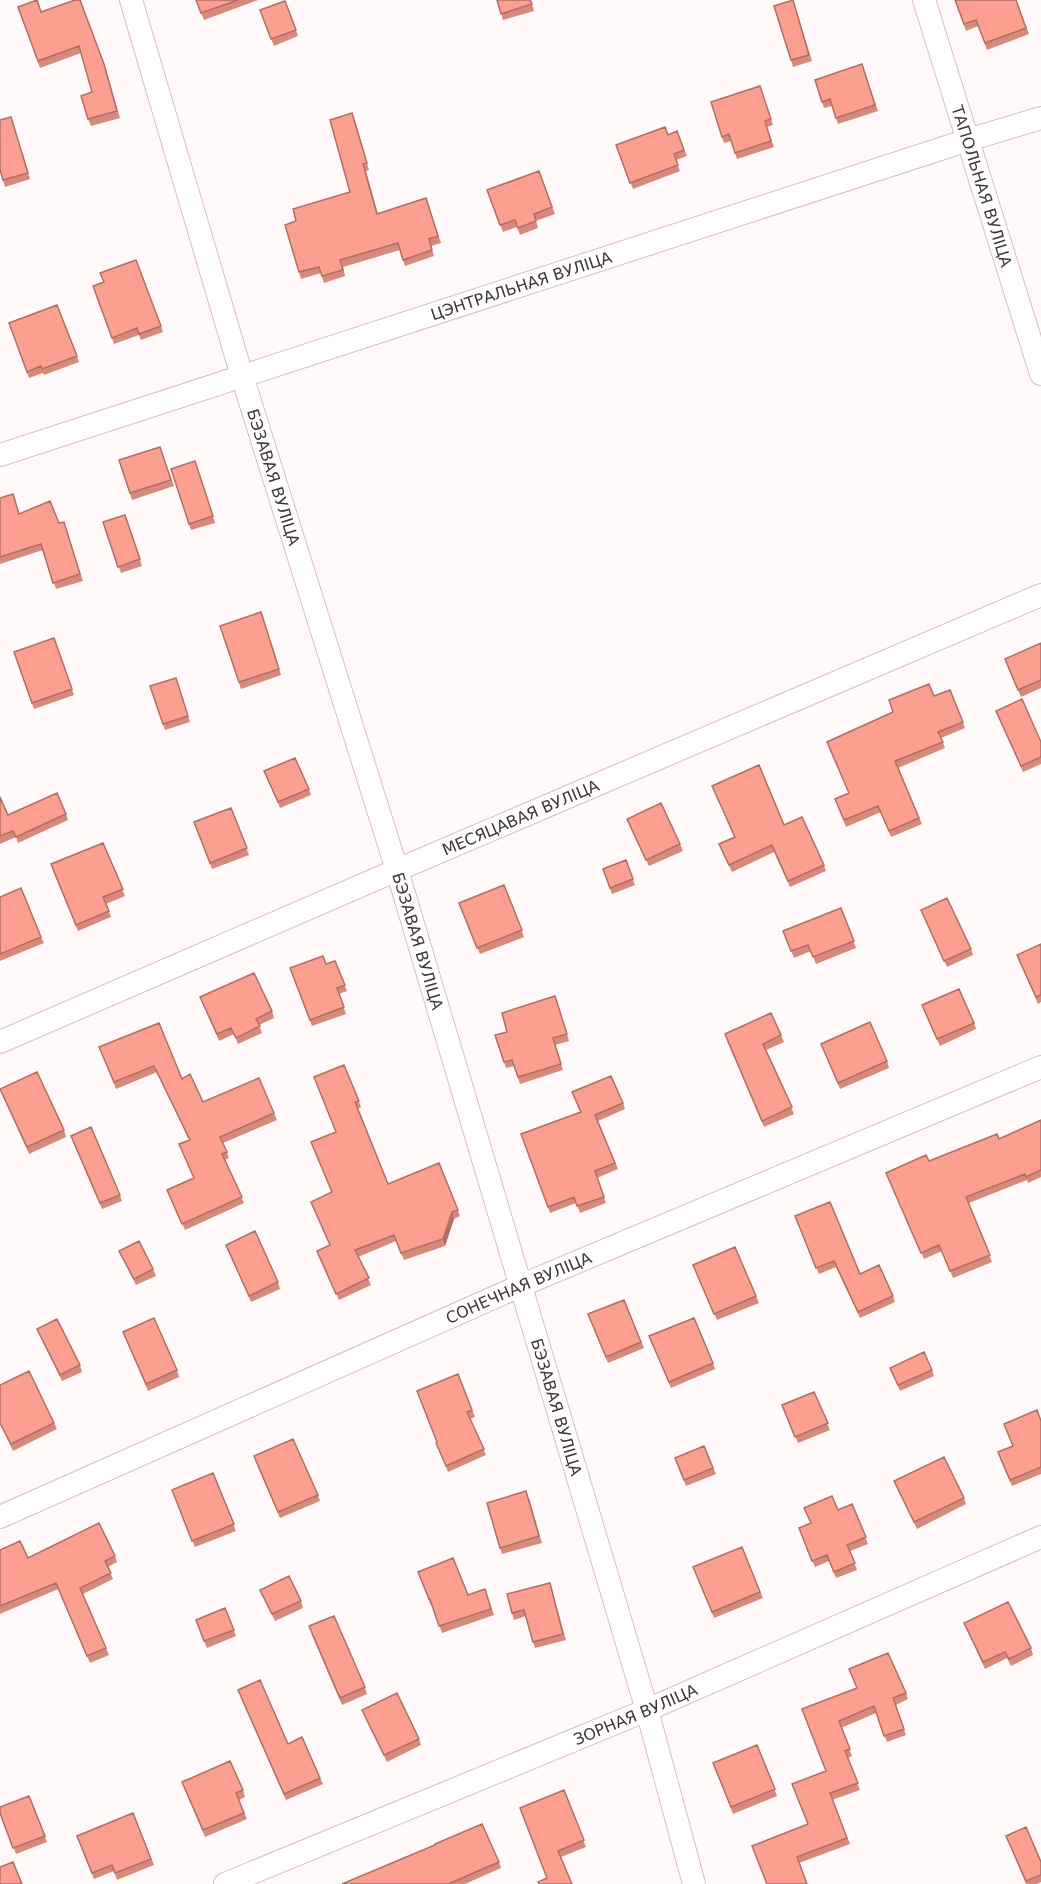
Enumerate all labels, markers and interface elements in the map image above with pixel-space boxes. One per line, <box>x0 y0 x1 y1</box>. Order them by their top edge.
street label: ТАПОЛЬНАЯ ВУЛІЦА <box>947 102 1016 270</box>
street label: ЦЭНТРАЛЬНАЯ ВУЛІЦА <box>428 248 614 324</box>
street label: БЭЗАВАЯ ВУЛІЦА <box>243 406 304 548</box>
street label: МЕСЯЦАВАЯ ВУЛІЦА <box>439 776 602 860</box>
street label: БЭЗАВАЯ ВУЛІЦА <box>388 870 447 1012</box>
street label: СОНЕЧНАЯ ВУЛІЦА <box>443 1248 594 1328</box>
street label: БЭЗАВАЯ ВУЛІЦА <box>527 1336 586 1478</box>
street label: ЗОРНАЯ ВУЛІЦА <box>571 1680 700 1749</box>

